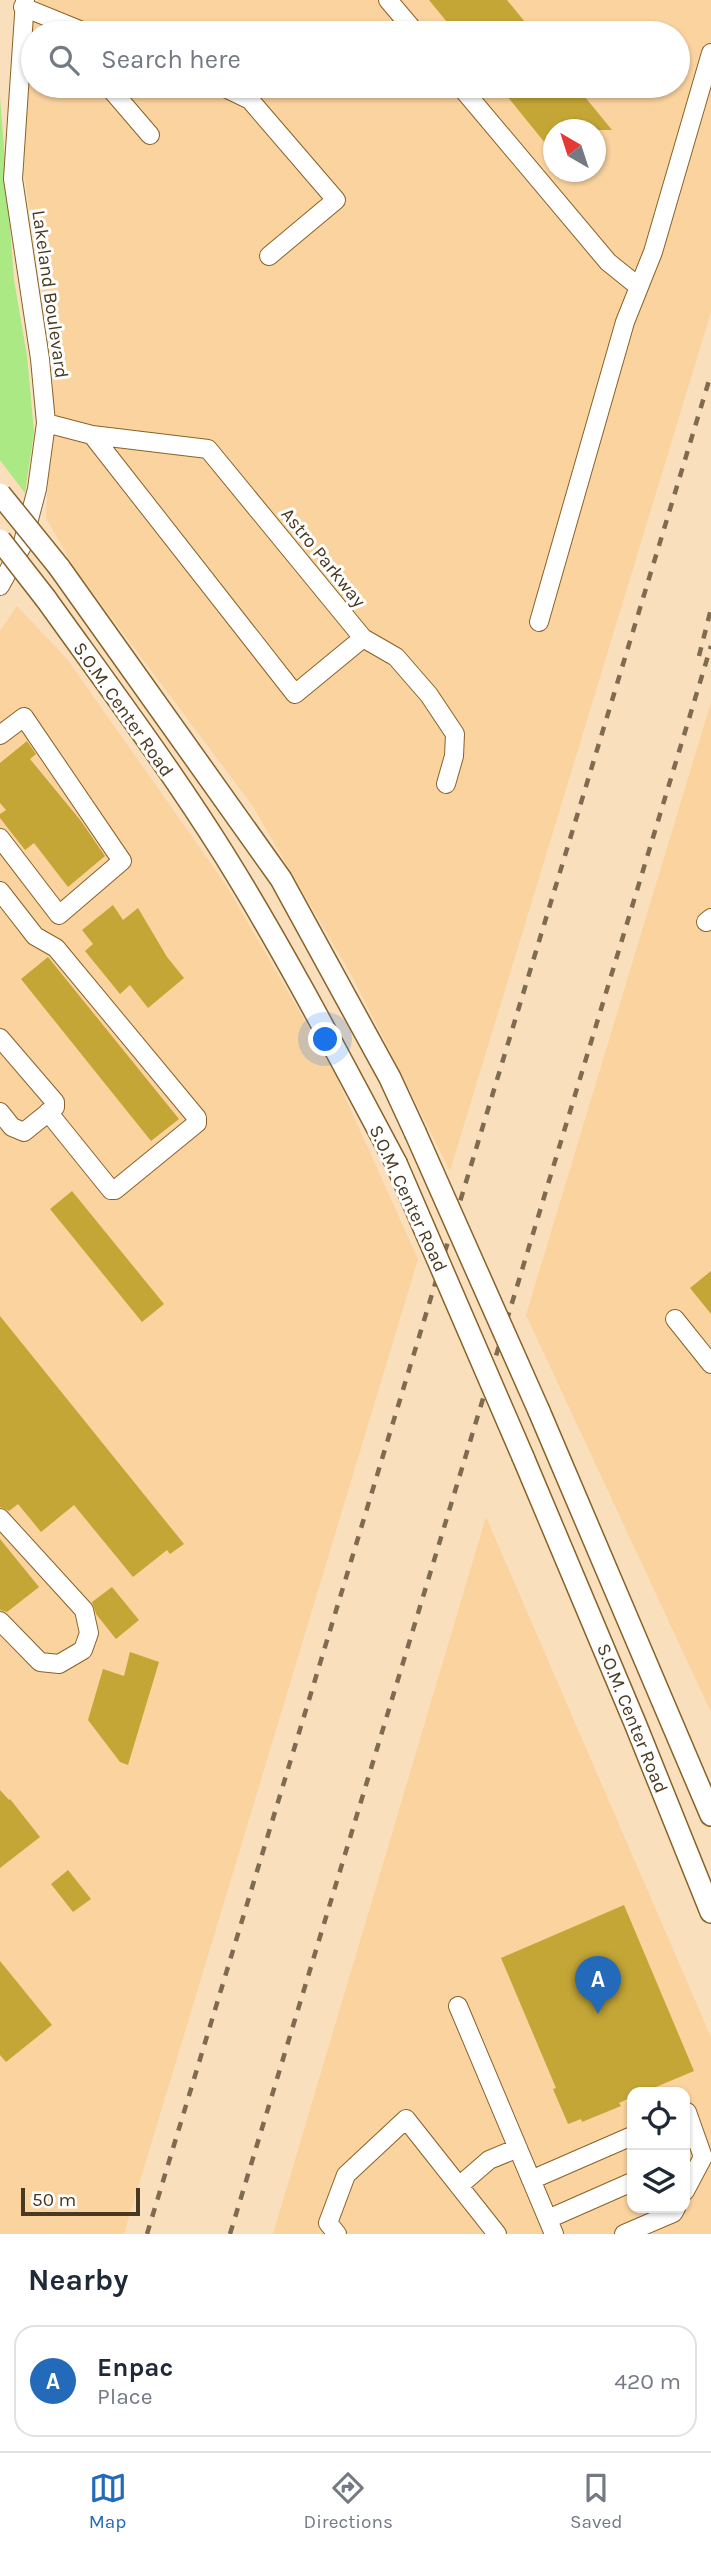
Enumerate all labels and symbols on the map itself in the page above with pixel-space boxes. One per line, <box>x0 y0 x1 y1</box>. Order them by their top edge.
north arrow <box>543 119 606 182</box>
street label: Lakeland Boulevard <box>27 209 73 380</box>
street label: Astro Parkway <box>276 504 370 612</box>
street label: S.O.M. Center Road <box>68 638 178 781</box>
your location <box>308 1022 342 1056</box>
street label: S.O.M. Center Road <box>364 1122 452 1275</box>
street label: S.O.M. Center Road <box>592 1640 672 1796</box>
pin: A <box>575 1956 621 2014</box>
scale bar <box>21 2185 140 2217</box>

